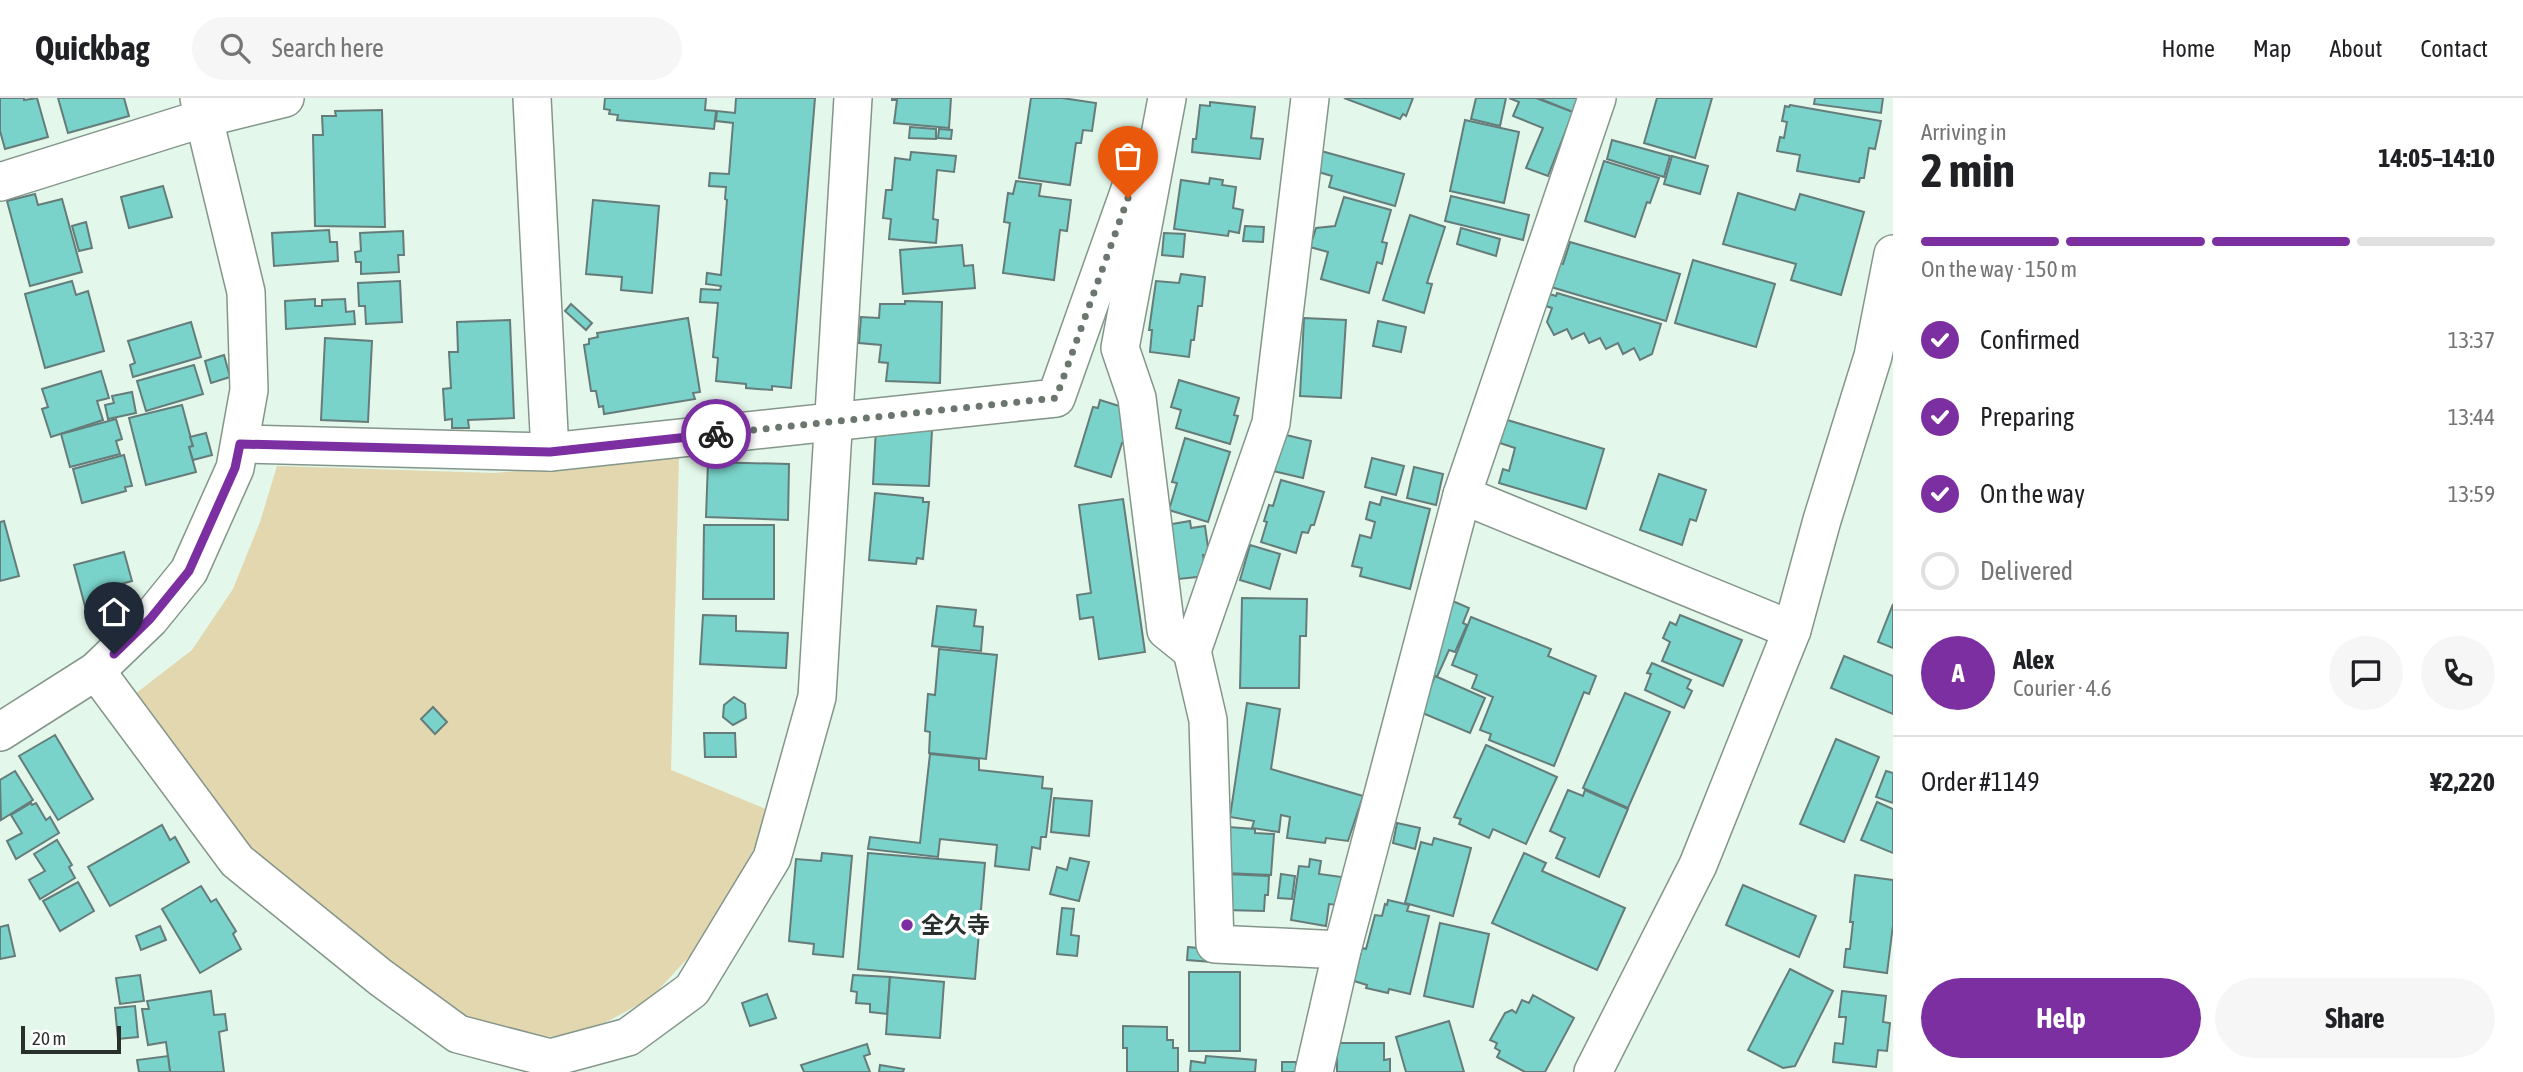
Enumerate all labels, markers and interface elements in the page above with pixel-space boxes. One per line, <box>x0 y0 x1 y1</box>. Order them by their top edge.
search box <box>192 17 682 80</box>
text: Quickbag <box>35 29 150 67</box>
icon: search <box>216 29 254 67</box>
text: Search here <box>272 33 384 63</box>
text: Home <box>2161 35 2215 62</box>
text: Map <box>2253 35 2291 62</box>
text: About <box>2329 35 2382 62</box>
text: Contact <box>2420 35 2488 62</box>
text: Arriving in <box>1921 119 2007 145</box>
pin <box>1098 126 1158 198</box>
icon: bag <box>1109 137 1147 175</box>
text: 14:05–14:10 <box>2378 143 2495 173</box>
text: 2 min <box>1921 144 2015 197</box>
text: On the way · 150 m <box>1921 256 2077 282</box>
icon: check <box>1921 321 1959 359</box>
text: Confirmed <box>1980 325 2080 355</box>
text: 13:37 <box>2448 327 2495 353</box>
icon: check <box>1921 398 1959 436</box>
courier <box>681 399 751 469</box>
text: Preparing <box>1980 402 2074 432</box>
text: 13:44 <box>2448 404 2495 430</box>
icon: bike <box>697 415 735 453</box>
icon: check <box>1921 475 1959 513</box>
text: On the way <box>1980 479 2085 509</box>
text: 13:59 <box>2448 481 2495 507</box>
text: Delivered <box>1980 556 2073 586</box>
pin <box>84 582 144 654</box>
icon: home <box>95 593 133 631</box>
button: chat <box>2329 636 2403 710</box>
button: phone <box>2421 636 2495 710</box>
text: Alex <box>2013 645 2054 675</box>
text: A <box>1952 658 1964 688</box>
text: Courier · 4.6 <box>2013 675 2112 701</box>
text: Order #1149 <box>1921 767 2040 797</box>
text: ¥2,220 <box>2430 767 2495 797</box>
place label: 全久寺 <box>921 912 990 938</box>
marker: 全久寺 <box>899 917 915 933</box>
button: Help <box>1921 978 2201 1058</box>
button: Share <box>2215 978 2495 1058</box>
scale bar <box>21 1023 121 1055</box>
text: 20 m <box>32 1027 66 1049</box>

